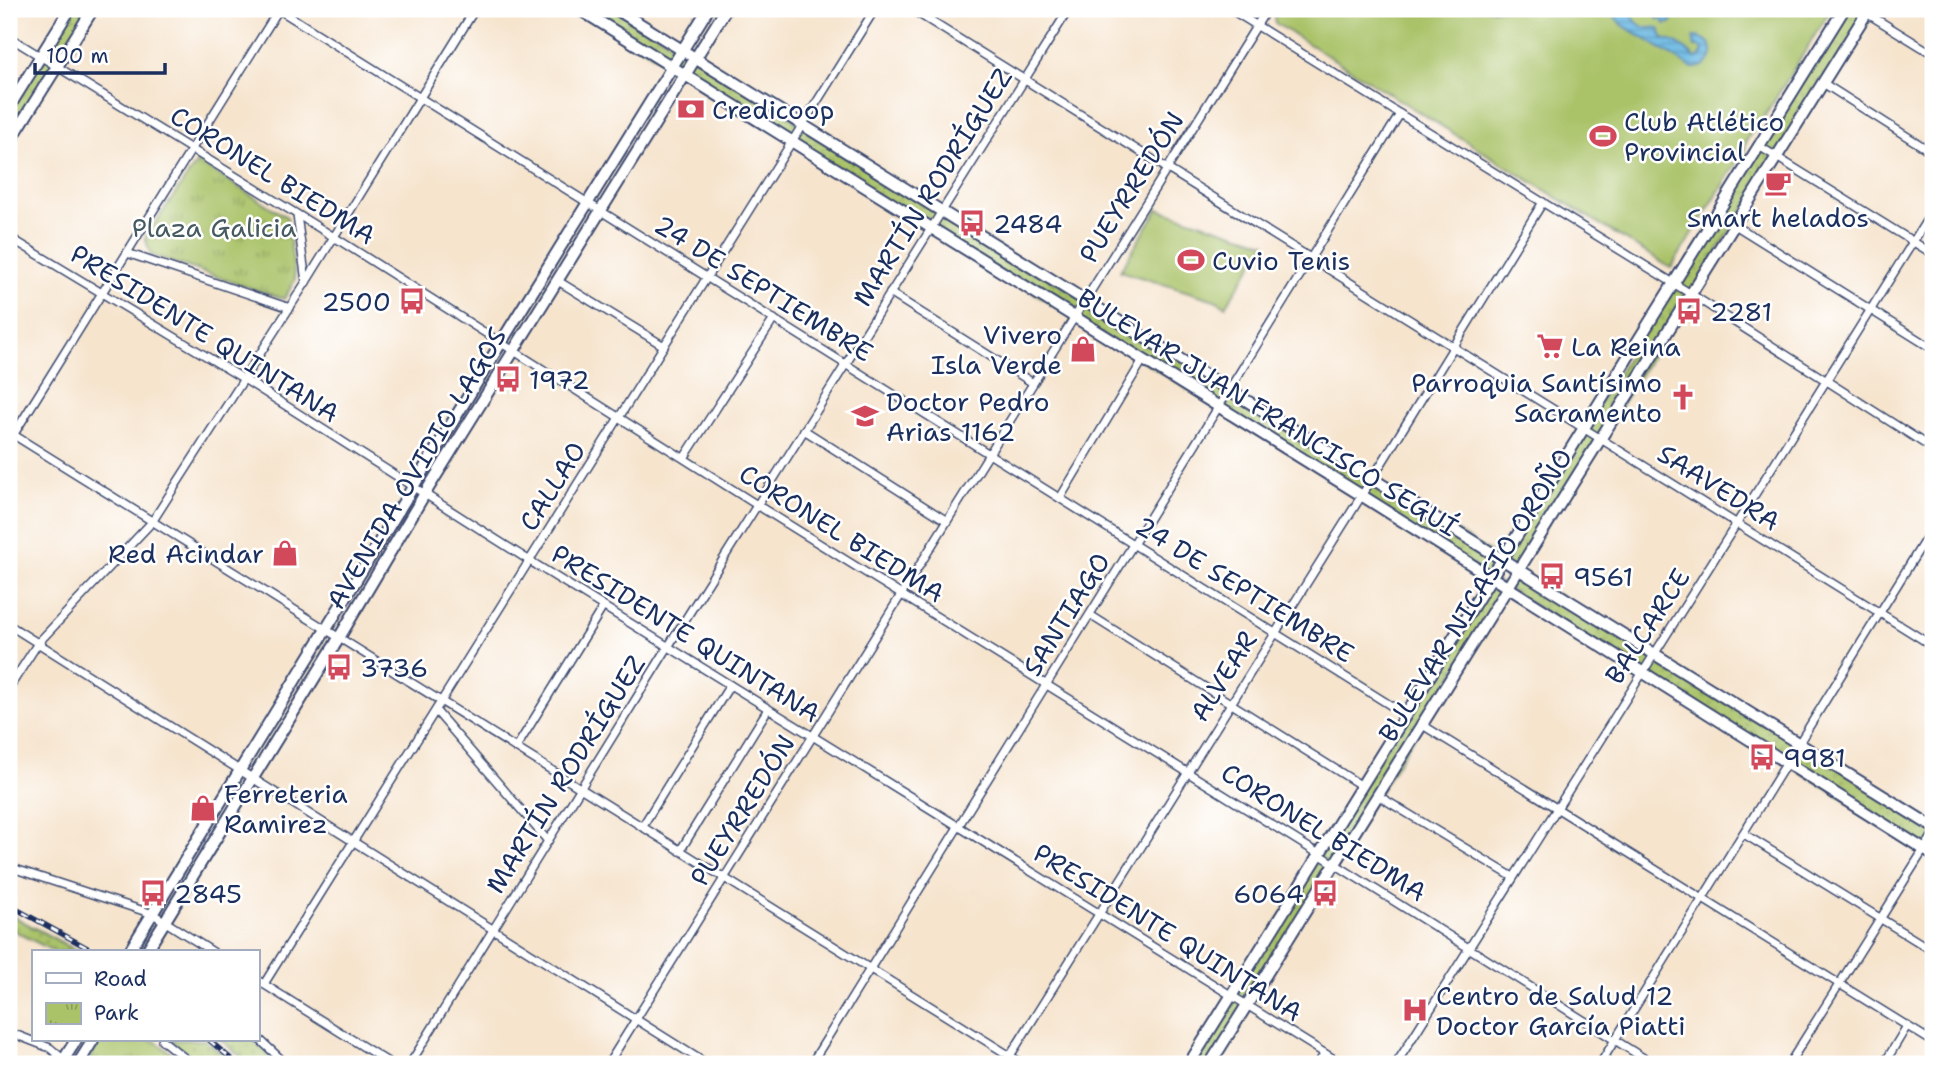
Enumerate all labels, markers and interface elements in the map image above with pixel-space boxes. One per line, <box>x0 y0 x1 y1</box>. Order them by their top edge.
scale bar <box>35 32 164 76</box>
text: 100 m <box>46 42 109 70</box>
street label: MARTÍN RODRÍGUEZ <box>844 61 1020 313</box>
place label: Credicoop <box>712 92 834 127</box>
bank icon: Credicoop <box>676 94 706 124</box>
street label: CORONEL BIEDMA <box>164 98 382 252</box>
place label: Club Atlético Provincial <box>1624 104 1784 169</box>
street label: PUEYRREDÓN <box>1071 105 1191 269</box>
sports icon: Club Atlético Provincial <box>1588 121 1618 151</box>
cafe icon: Smart helados <box>1763 168 1793 198</box>
place label: Smart helados <box>1687 200 1869 235</box>
place label: 2484 <box>993 206 1062 241</box>
street label: 24 DE SEPTIEMBRE <box>648 207 880 369</box>
bus stop icon: 2484 <box>957 208 987 238</box>
park label: Plaza Galicia <box>132 210 296 245</box>
street label: PRESIDENTE QUINTANA <box>64 236 346 430</box>
place label: Cuvio Tenis <box>1212 243 1350 278</box>
sports icon: Cuvio Tenis <box>1176 245 1206 275</box>
street label: BULEVAR JUAN FRANCISCO SEGUÍ <box>1071 280 1465 544</box>
place label: 2500 <box>321 284 391 319</box>
bus stop icon: 2500 <box>397 286 427 316</box>
place label: 2281 <box>1710 294 1772 329</box>
bus stop icon: 2281 <box>1674 296 1704 326</box>
place label: Vivero Isla Verde <box>931 317 1062 382</box>
street label: AVENIDA OVIDIO LAGOS <box>318 321 514 615</box>
place label: La Reina <box>1571 329 1681 364</box>
supermarket icon: La Reina <box>1535 331 1565 361</box>
shop icon: Vivero Isla Verde <box>1068 334 1098 364</box>
place label: 1972 <box>529 362 590 397</box>
bus stop icon: 1972 <box>493 364 523 394</box>
place label: Parroquia Santísimo Sacramento <box>1411 365 1662 430</box>
church icon: Parroquia Santísimo Sacramento <box>1668 382 1698 412</box>
place label: Doctor Pedro Arias 1162 <box>886 384 1049 449</box>
school or university icon: Doctor Pedro Arias 1162 <box>850 401 880 431</box>
street label: CALLAO <box>511 435 593 537</box>
street label: SAAVEDRA <box>1651 436 1787 538</box>
street label: BULEVAR NICASIO OROÑO <box>1370 442 1580 748</box>
street label: CORONEL BIEDMA <box>733 456 951 610</box>
street label: 24 DE SEPTIEMBRE <box>1129 508 1361 670</box>
place label: Red Acindar <box>108 536 264 571</box>
street label: PRESIDENTE QUINTANA <box>545 536 827 730</box>
shop icon: Red Acindar <box>270 538 300 568</box>
street label: SANTIAGO <box>1014 546 1118 682</box>
place label: 9561 <box>1573 559 1633 594</box>
bus stop icon: 9561 <box>1537 561 1567 591</box>
street label: BALCARCE <box>1597 561 1697 691</box>
street label: ALVEAR <box>1182 624 1264 728</box>
street label: MARTÍN RODRÍGUEZ <box>477 648 653 900</box>
place label: 3736 <box>360 650 428 685</box>
bus stop icon: 3736 <box>324 652 354 682</box>
street label: PUEYRREDÓN <box>682 728 802 892</box>
place label: 9981 <box>1783 740 1846 775</box>
bus stop icon: 9981 <box>1747 742 1777 772</box>
street label: CORONEL BIEDMA <box>1215 755 1433 909</box>
place label: Ferreteria Ramirez <box>224 776 348 841</box>
shop icon: Ferreteria Ramirez <box>188 793 218 823</box>
street label: PRESIDENTE QUINTANA <box>1027 835 1309 1029</box>
place label: 2845 <box>174 876 242 911</box>
place label: 6064 <box>1233 876 1304 911</box>
bus stop icon: 2845 <box>138 878 168 908</box>
bus stop icon: 6064 <box>1310 878 1340 908</box>
legend <box>32 950 259 1042</box>
text: Road <box>94 965 147 993</box>
place label: Centro de Salud 12 Doctor García Piatti <box>1436 978 1686 1043</box>
hospital icon: Centro de Salud 12 Doctor García Piatti <box>1400 995 1430 1025</box>
text: Park <box>94 999 139 1027</box>

